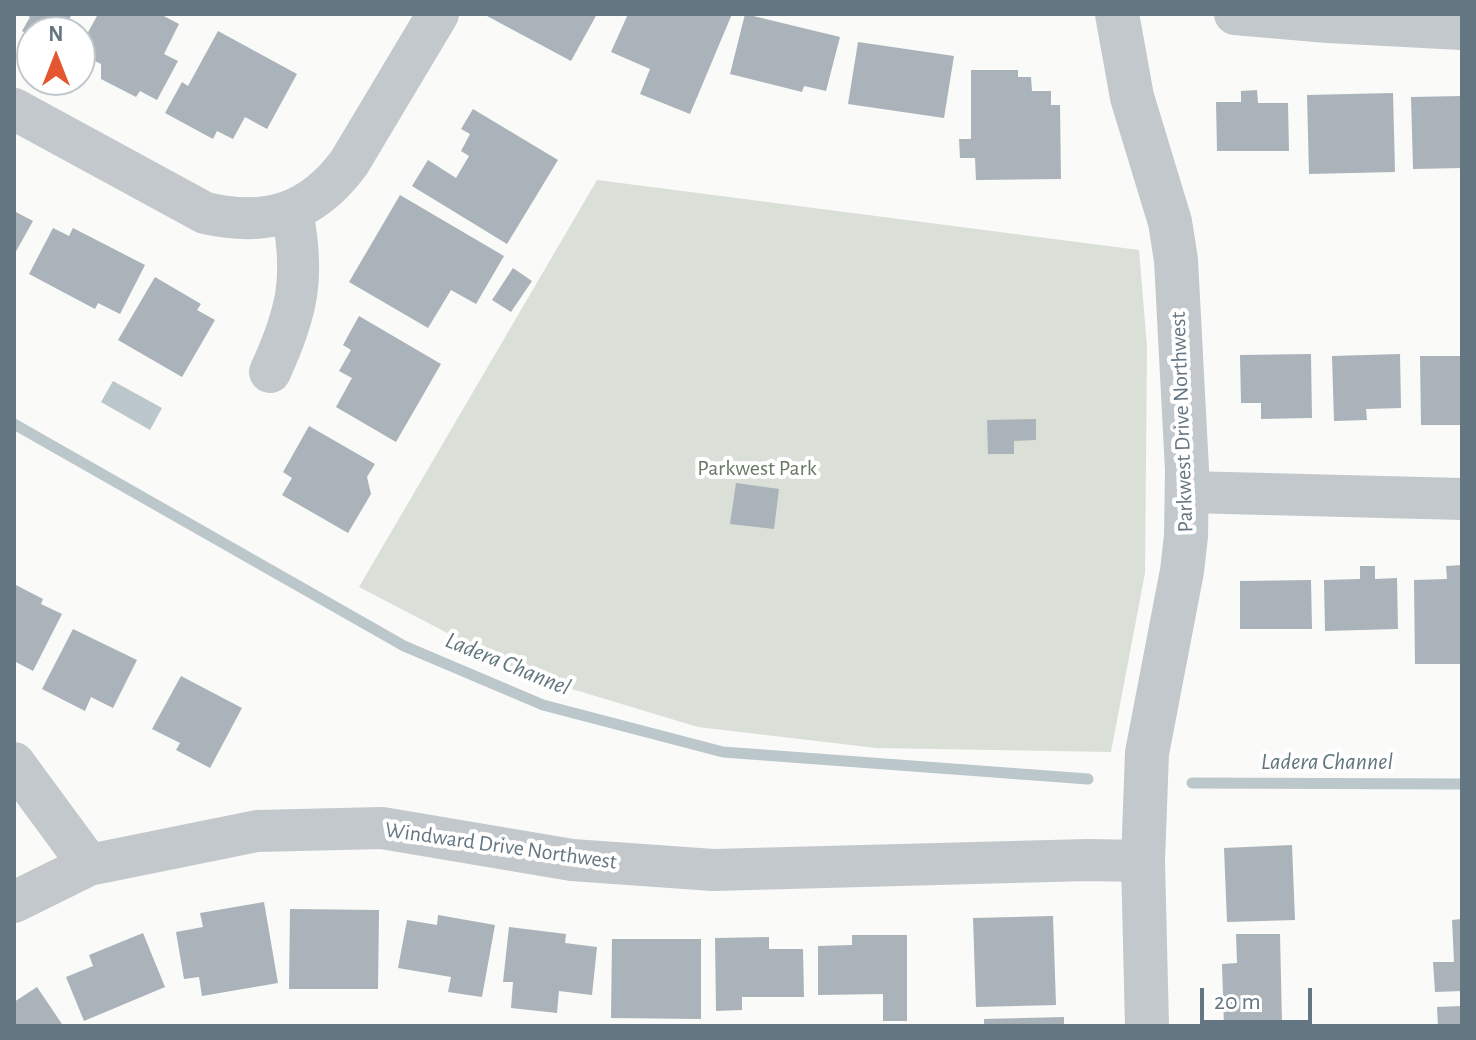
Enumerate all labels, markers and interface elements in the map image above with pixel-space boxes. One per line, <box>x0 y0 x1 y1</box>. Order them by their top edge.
north arrow <box>16 16 96 96</box>
text: N <box>48 23 64 45</box>
street label: Parkwest Drive Northwest <box>1165 311 1199 533</box>
park label: Parkwest Park <box>697 455 817 481</box>
water label: Ladera Channel <box>441 626 575 702</box>
water label: Ladera Channel <box>1261 748 1393 776</box>
street label: Windward Drive Northwest <box>383 817 619 875</box>
scale bar <box>1204 972 1316 1022</box>
text: 20 m <box>1214 990 1261 1014</box>

